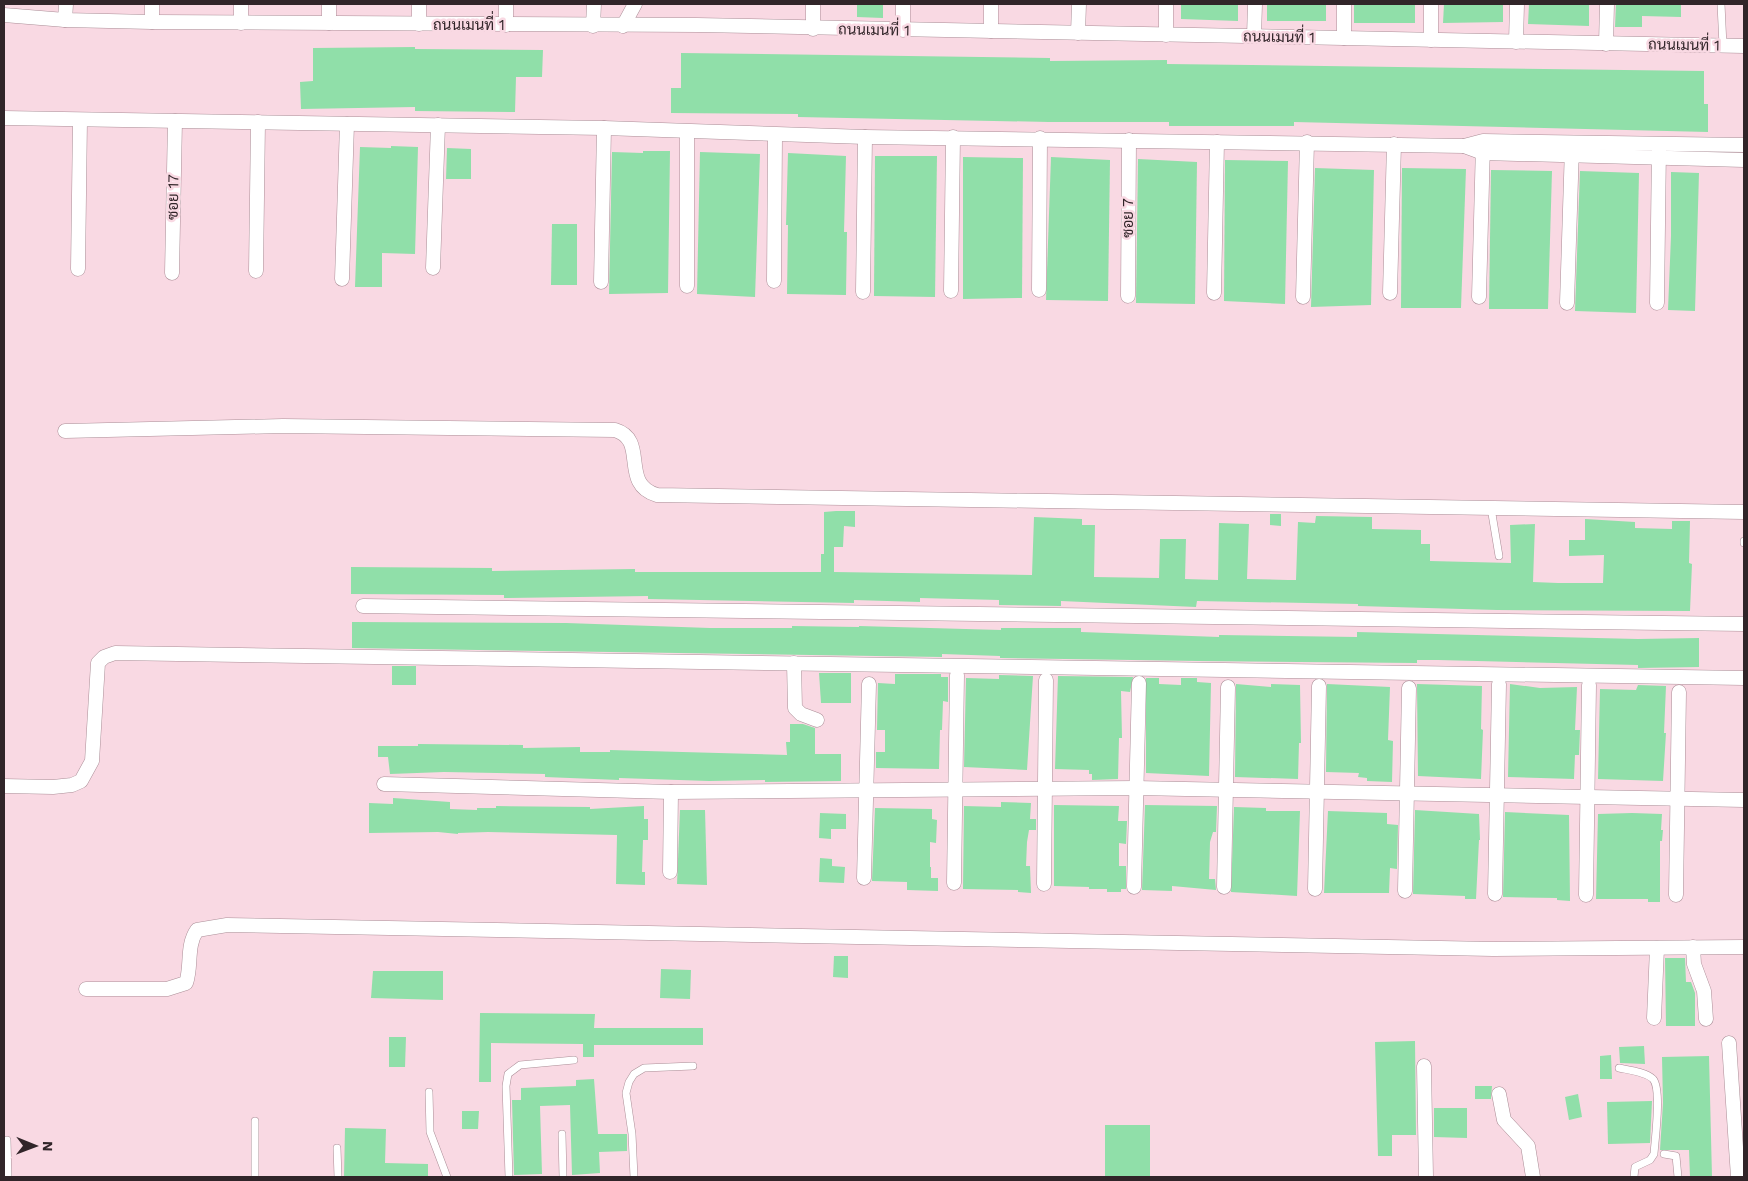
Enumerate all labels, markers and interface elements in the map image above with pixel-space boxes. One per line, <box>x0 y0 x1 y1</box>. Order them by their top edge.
street label: ถนนเมนที่ 1 <box>433 10 505 34</box>
street label: ถนนเมนที่ 1 <box>838 14 910 40</box>
street label: ถนนเมนที่ 1 <box>1243 21 1315 47</box>
street label: ถนนเมนที่ 1 <box>1648 29 1720 55</box>
street label: ซอย 17 <box>164 174 182 220</box>
street label: ซอย 7 <box>1119 198 1137 238</box>
north arrow <box>10 1121 60 1171</box>
text: N <box>40 1141 56 1152</box>

